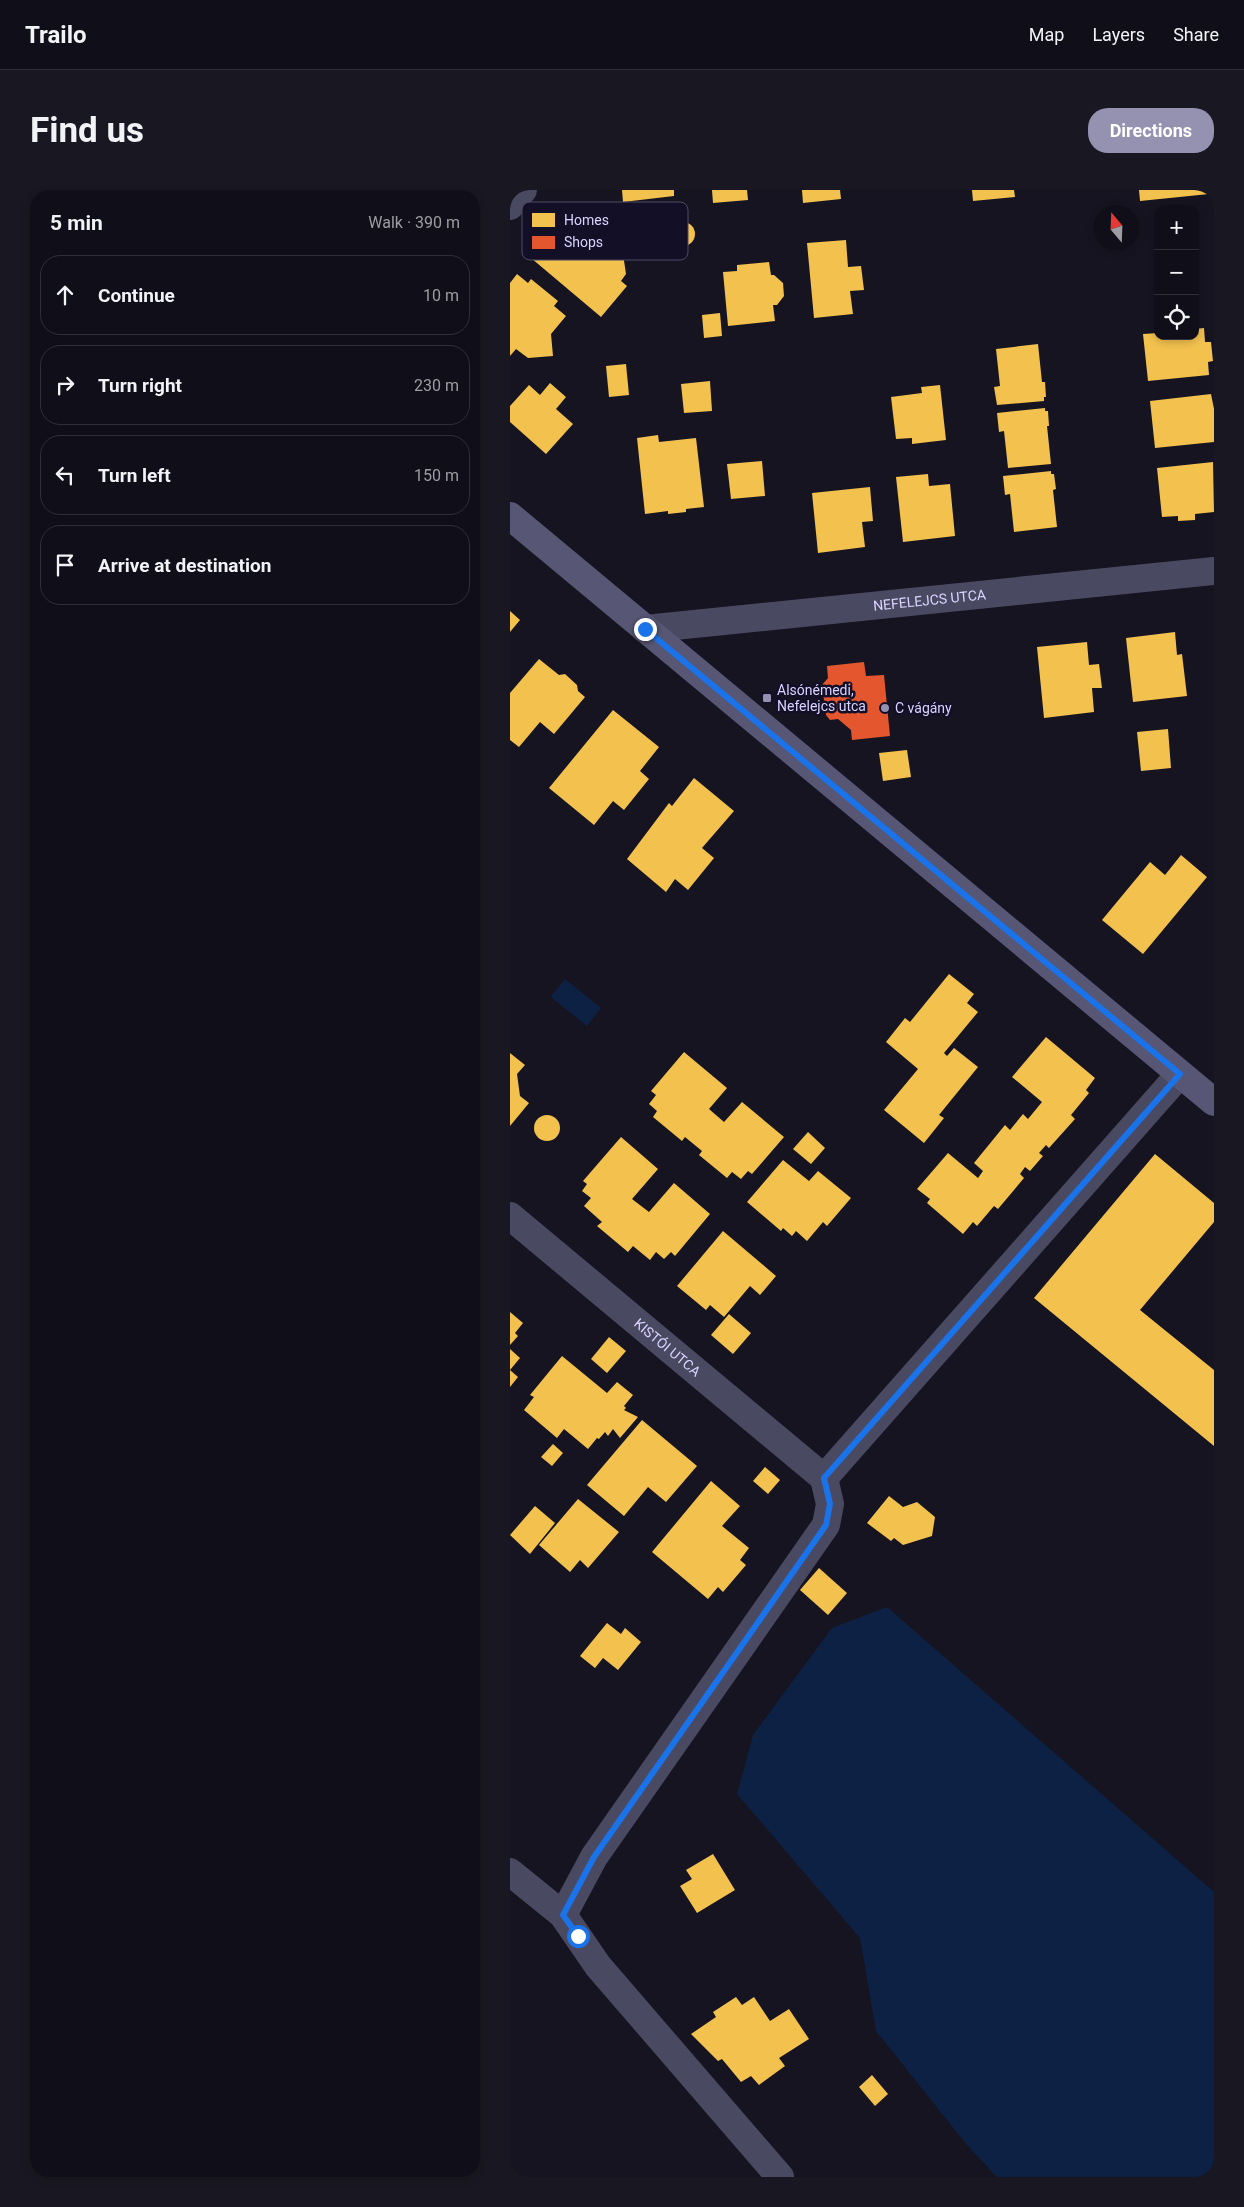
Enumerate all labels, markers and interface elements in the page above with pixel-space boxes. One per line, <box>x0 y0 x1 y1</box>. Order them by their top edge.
text: Trailo <box>25 21 87 49</box>
text: Map <box>1029 24 1064 45</box>
text: Layers <box>1092 24 1145 45</box>
text: Share <box>1173 24 1219 45</box>
button: Directions <box>1088 108 1214 153</box>
text: Find us <box>30 110 144 151</box>
legend <box>522 202 688 260</box>
north arrow <box>1094 205 1139 250</box>
map controls <box>1154 205 1199 340</box>
button: + <box>1154 205 1199 250</box>
text: 5 min <box>50 211 103 235</box>
text: Homes <box>564 212 609 228</box>
text: Walk · 390 m <box>368 213 460 232</box>
text: Shops <box>564 234 603 250</box>
button: − <box>1154 250 1199 295</box>
icon: ahead <box>51 281 79 309</box>
text: Continue <box>98 284 175 307</box>
text: 10 m <box>423 286 459 305</box>
button: locate <box>1154 295 1199 340</box>
icon: right <box>51 371 79 399</box>
text: Turn right <box>98 374 182 397</box>
text: 230 m <box>414 376 459 395</box>
icon: left <box>51 461 79 489</box>
text: Turn left <box>98 464 171 487</box>
text: 150 m <box>414 466 459 485</box>
icon: arrive <box>51 551 79 579</box>
text: Arrive at destination <box>98 554 271 577</box>
street label: NEFELEJCS UTCA <box>872 586 987 614</box>
route end <box>634 618 657 641</box>
place label: Alsónémedi, Nefelejcs utca <box>777 682 866 714</box>
marker: Alsónémedi, Nefelejcs utca <box>761 692 773 704</box>
place label: C vágány <box>895 700 952 716</box>
marker: C vágány <box>879 702 891 714</box>
street label: KISTÓI UTCA <box>631 1315 704 1380</box>
route start <box>567 1925 590 1948</box>

